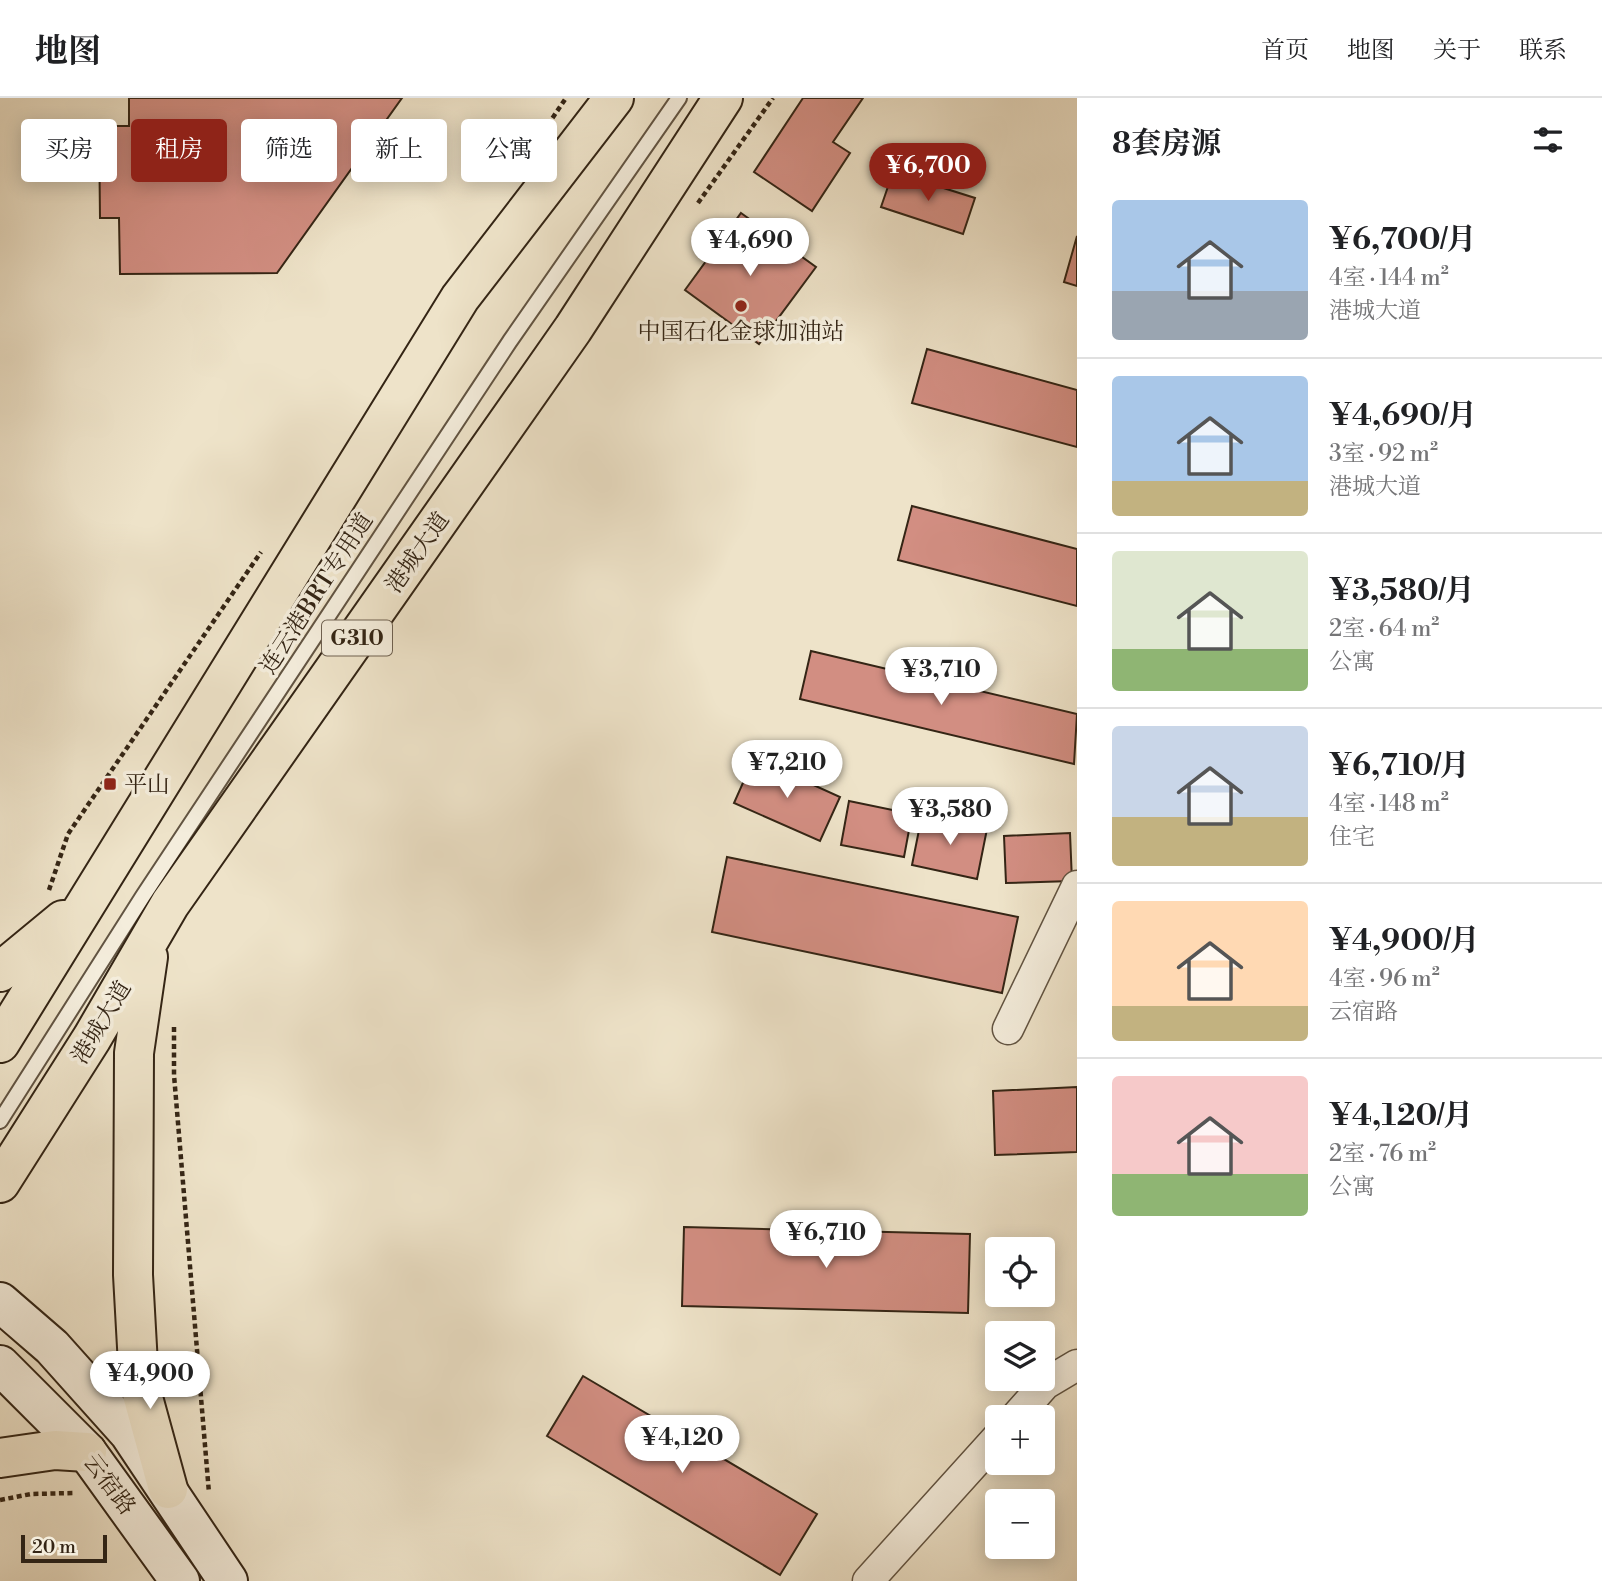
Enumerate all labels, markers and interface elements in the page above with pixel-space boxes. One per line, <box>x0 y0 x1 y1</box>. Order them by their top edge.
text: 地图 <box>35 32 101 73</box>
text: 首页 <box>1261 36 1309 66</box>
text: 地图 <box>1347 36 1395 66</box>
text: 关于 <box>1433 36 1481 66</box>
text: 联系 <box>1519 36 1567 66</box>
chip: 买房 <box>21 119 117 182</box>
chip: 租房 <box>131 119 227 182</box>
chip: 筛选 <box>241 119 337 182</box>
chip: 新上 <box>351 119 447 182</box>
chip: 公寓 <box>461 119 557 182</box>
icon: filters <box>1529 121 1567 159</box>
text: 8套房源 <box>1112 125 1221 163</box>
pin: ¥6,700 <box>871 144 985 203</box>
text: ¥6,700 <box>885 152 971 180</box>
pin: ¥4,690 <box>693 218 807 278</box>
text: ¥6,700/月 <box>1329 221 1476 259</box>
text: ¥4,690 <box>707 227 793 255</box>
icon: home <box>1168 228 1252 312</box>
text: 4室 · 144 m² <box>1329 264 1449 292</box>
text: 港城大道 <box>1329 297 1421 325</box>
marker: 中国石化金球加油站 <box>733 298 749 314</box>
place label: 中国石化金球加油站 <box>638 318 845 346</box>
text: ¥4,690/月 <box>1329 397 1477 435</box>
icon: home <box>1168 404 1252 488</box>
text: 3室 · 92 m² <box>1329 440 1438 468</box>
text: 港城大道 <box>1329 473 1421 501</box>
street label: 港城大道 <box>380 507 456 598</box>
street label: 连云港BRT专用道 <box>254 508 379 679</box>
text: ¥3,580/月 <box>1329 572 1475 610</box>
icon: home <box>1168 579 1252 663</box>
text: 2室 · 64 m² <box>1329 615 1439 643</box>
road number: G310 <box>322 620 392 656</box>
pin: ¥3,710 <box>884 648 998 707</box>
text: 公寓 <box>1329 648 1375 676</box>
text: ¥3,710 <box>901 656 981 684</box>
pin: ¥7,210 <box>730 740 844 800</box>
text: ¥6,710/月 <box>1329 747 1470 785</box>
text: ¥7,210 <box>748 749 826 777</box>
icon: home <box>1168 754 1252 838</box>
place label: 平山 <box>124 771 170 799</box>
marker: 平山 <box>102 776 118 792</box>
pin: ¥3,580 <box>893 788 1007 847</box>
text: 4室 · 148 m² <box>1329 790 1449 818</box>
text: ¥3,580 <box>908 796 992 824</box>
text: 住宅 <box>1329 823 1375 851</box>
text: ¥4,900/月 <box>1329 922 1480 960</box>
icon: home <box>1168 929 1252 1013</box>
text: 4室 · 96 m² <box>1329 965 1440 993</box>
street label: 港城大道 <box>66 976 138 1069</box>
text: 云宿路 <box>1329 998 1398 1026</box>
text: ¥4,120/月 <box>1329 1097 1473 1135</box>
icon: home <box>1168 1104 1252 1188</box>
text: 2室 · 76 m² <box>1329 1140 1436 1168</box>
text: 公寓 <box>1329 1173 1375 1201</box>
pin: ¥6,710 <box>769 1210 883 1270</box>
text: ¥6,710 <box>786 1219 866 1247</box>
map controls <box>985 1237 1055 1559</box>
button: locate <box>985 1237 1055 1307</box>
button: layers <box>985 1321 1055 1391</box>
pin: ¥4,900 <box>93 1352 207 1411</box>
text: ¥4,900 <box>106 1360 194 1388</box>
button: + <box>985 1405 1055 1475</box>
pin: ¥4,120 <box>625 1416 739 1475</box>
text: ¥4,120 <box>641 1424 723 1452</box>
street label: 云宿路 <box>77 1449 141 1521</box>
button: − <box>985 1489 1055 1559</box>
scale bar <box>21 1532 107 1564</box>
text: 20 m <box>32 1535 76 1559</box>

